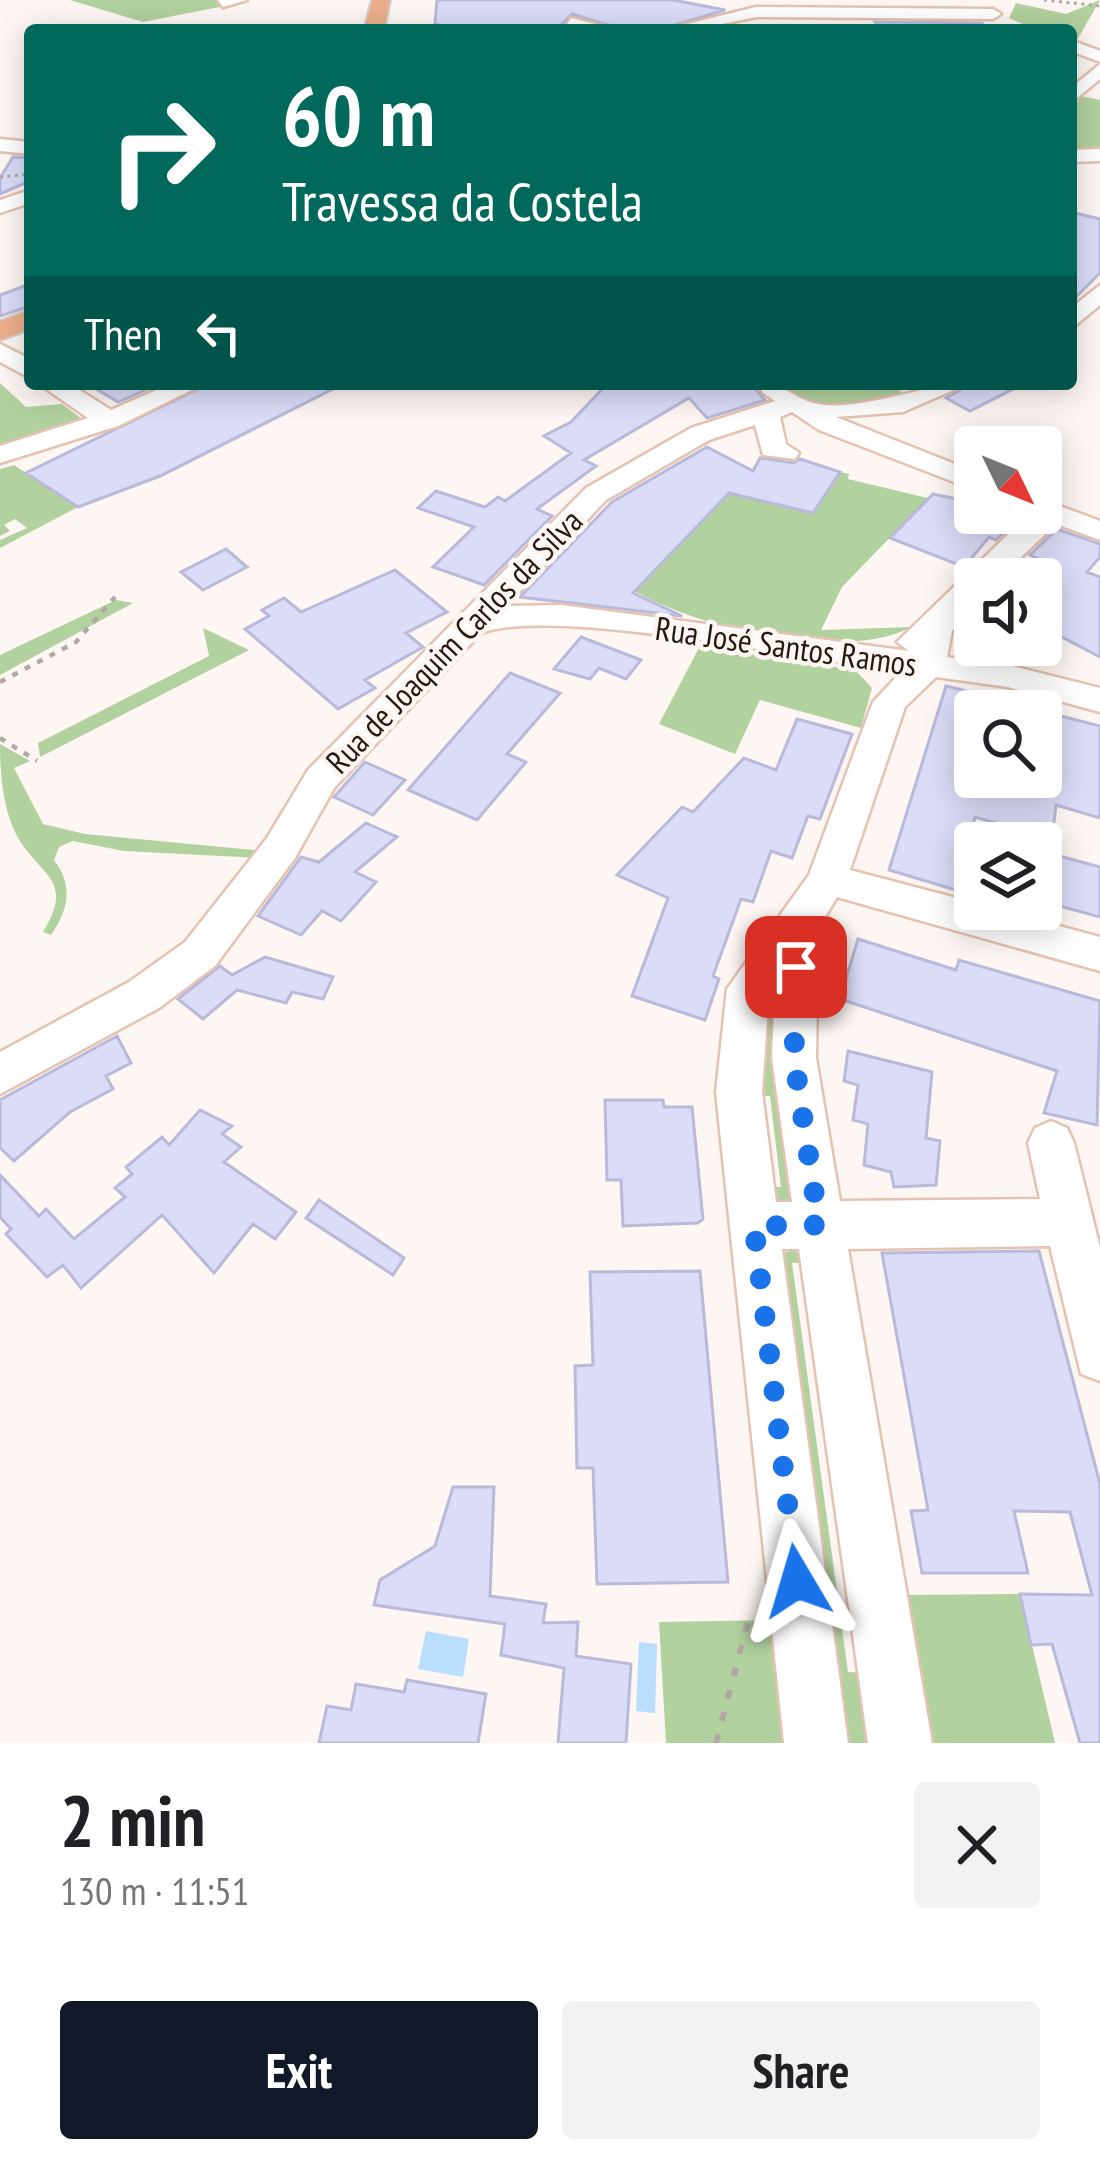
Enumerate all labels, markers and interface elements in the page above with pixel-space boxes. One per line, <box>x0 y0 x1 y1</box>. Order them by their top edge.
text: 60 m <box>282 60 435 169</box>
icon: right <box>84 72 240 228</box>
text: Travessa da Costela <box>282 166 643 236</box>
icon: left <box>186 300 252 366</box>
text: Then <box>84 304 162 362</box>
north arrow <box>954 426 1062 534</box>
map controls <box>954 426 1062 930</box>
street label: Rua de Joaquim Carlos da Silva <box>316 499 591 782</box>
button: sound <box>954 558 1062 666</box>
street label: Rua José Santos Ramos <box>653 606 919 685</box>
button: search <box>954 690 1062 798</box>
button: layers <box>954 822 1062 930</box>
pin <box>745 916 847 1018</box>
icon: arrive <box>763 934 829 1000</box>
position arrow <box>734 1518 860 1644</box>
text: 2 min <box>60 1773 205 1866</box>
button: close <box>914 1782 1040 1908</box>
text: 130 m · 11:51 <box>60 1865 249 1916</box>
button: Exit <box>60 2001 538 2139</box>
button: Share <box>562 2001 1040 2139</box>

